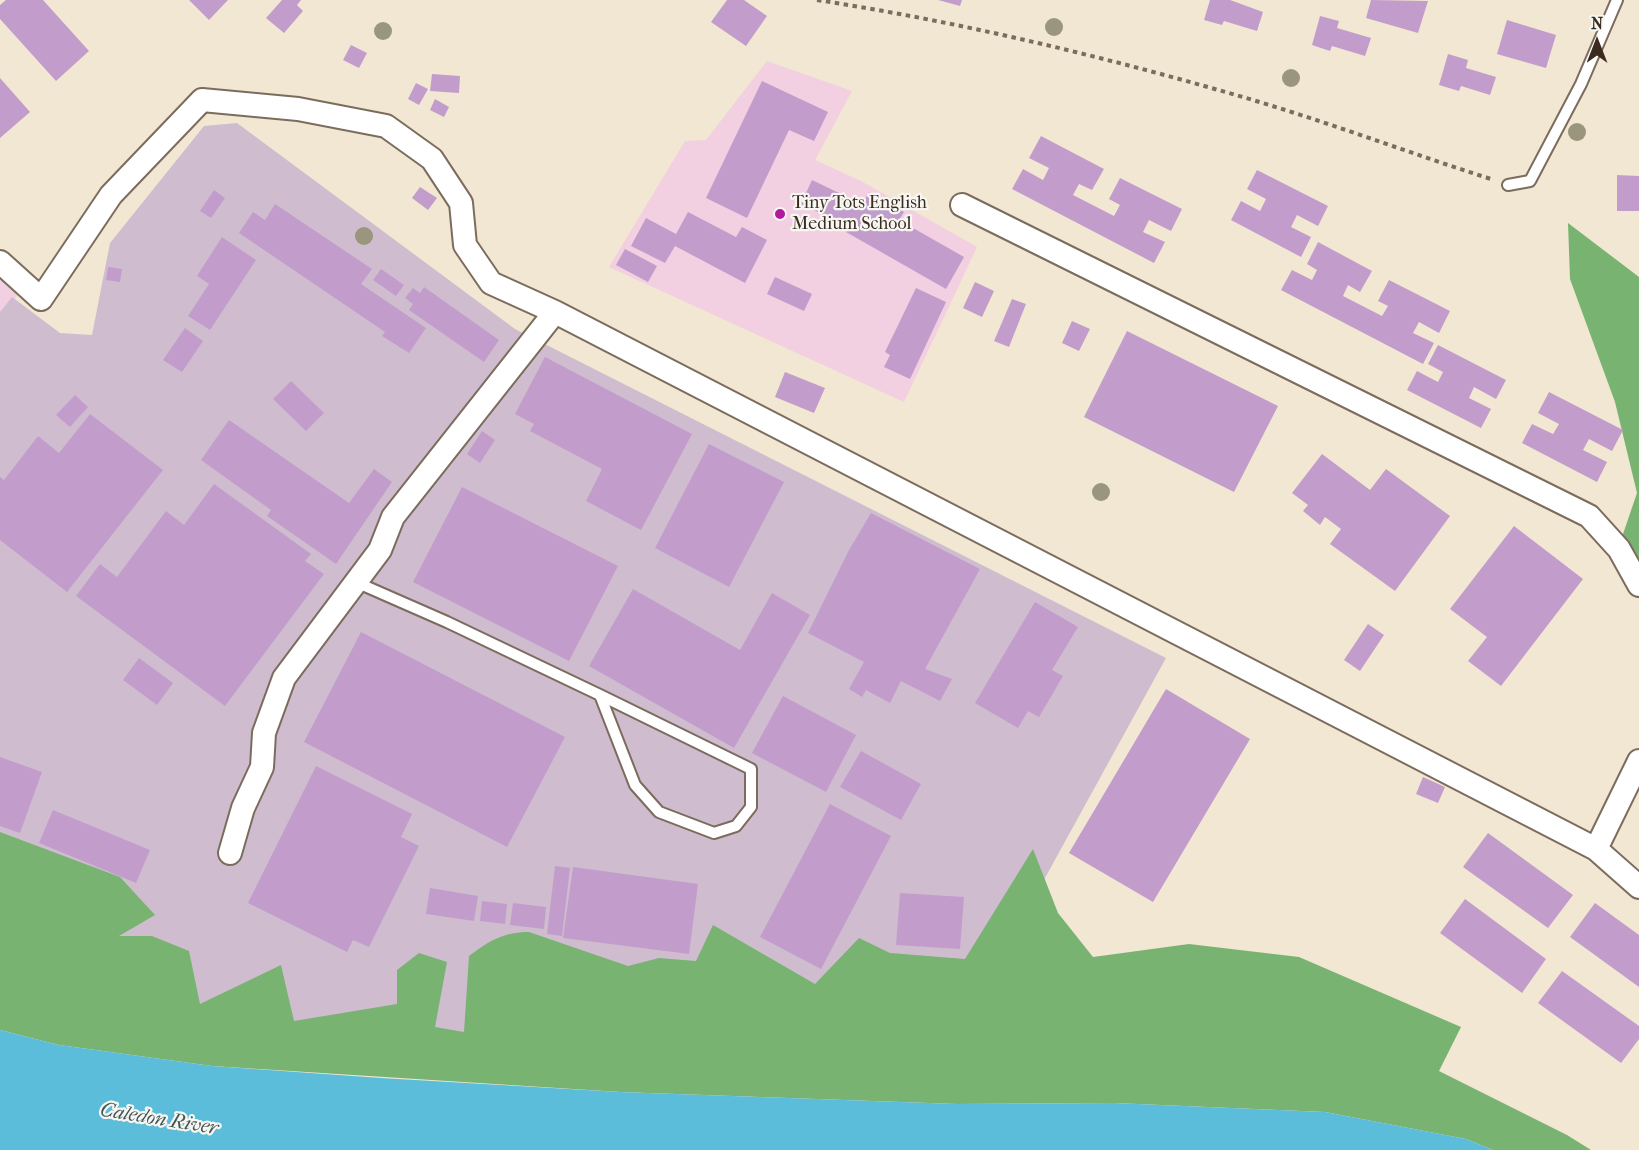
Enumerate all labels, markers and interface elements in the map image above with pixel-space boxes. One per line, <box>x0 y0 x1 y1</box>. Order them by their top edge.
north arrow <box>1567 12 1627 72</box>
text: N <box>1591 14 1603 33</box>
place label: Tiny Tots English Medium School <box>792 193 927 236</box>
marker: Tiny Tots English Medium School <box>773 207 787 221</box>
water label: Caledon River <box>98 1099 220 1141</box>

